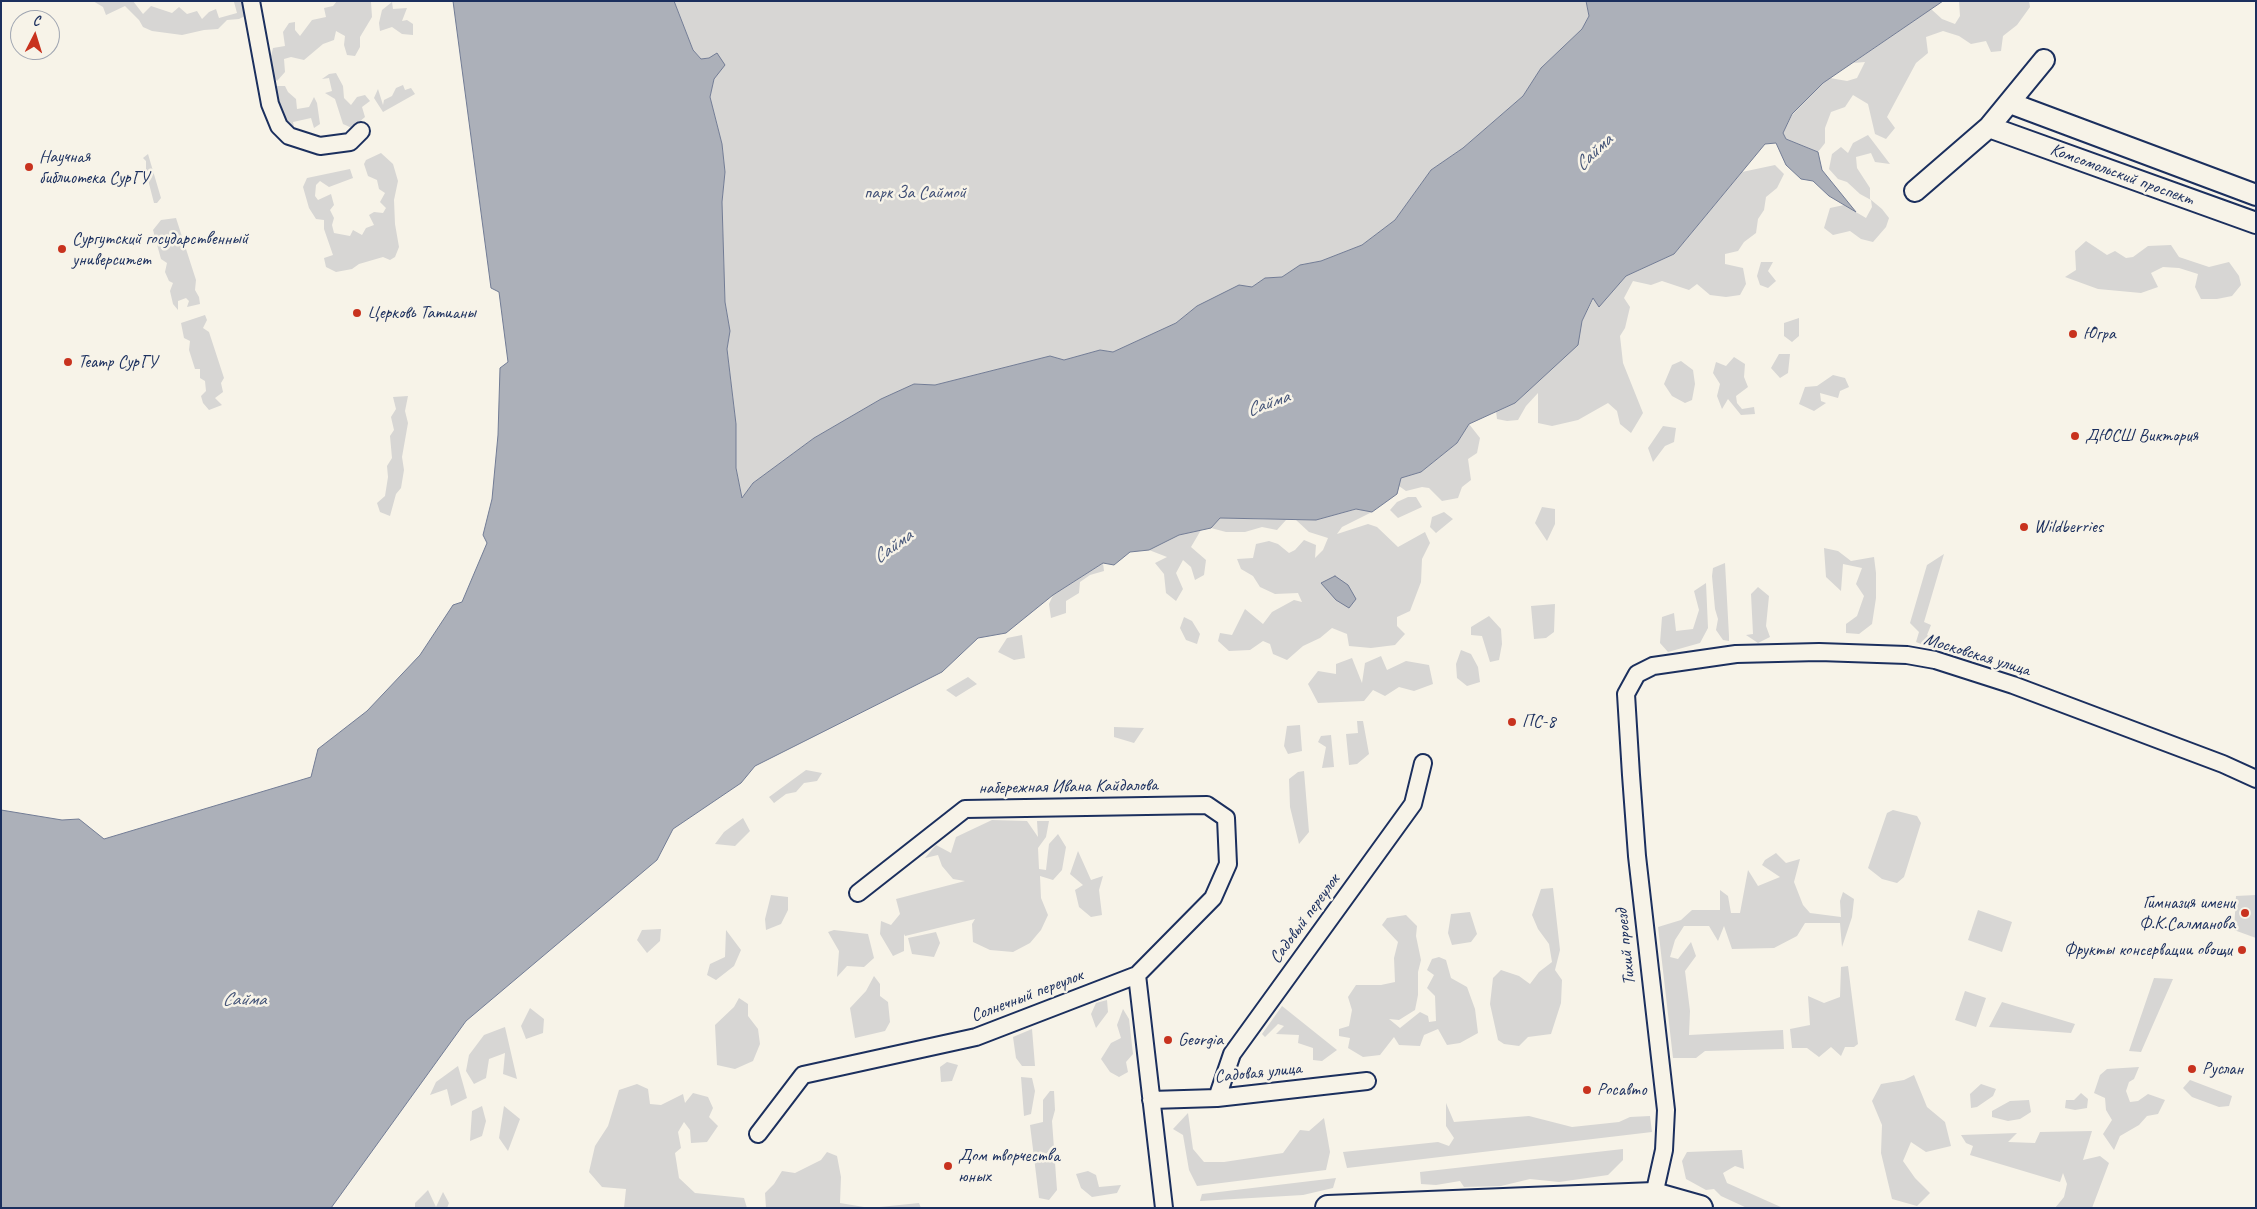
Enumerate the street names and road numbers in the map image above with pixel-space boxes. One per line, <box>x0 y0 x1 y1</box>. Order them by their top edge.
street label: Комсомольский проспект <box>2047 139 2197 211</box>
street label: Московская улица <box>1921 629 2033 681</box>
street label: набережная Ивана Кайдалова <box>978 775 1158 799</box>
street label: Садовый переулок <box>1265 870 1345 968</box>
street label: Тихий проезд <box>1611 908 1641 986</box>
street label: Солнечный переулок <box>968 965 1086 1027</box>
street label: Садовая улица <box>1213 1058 1303 1088</box>

